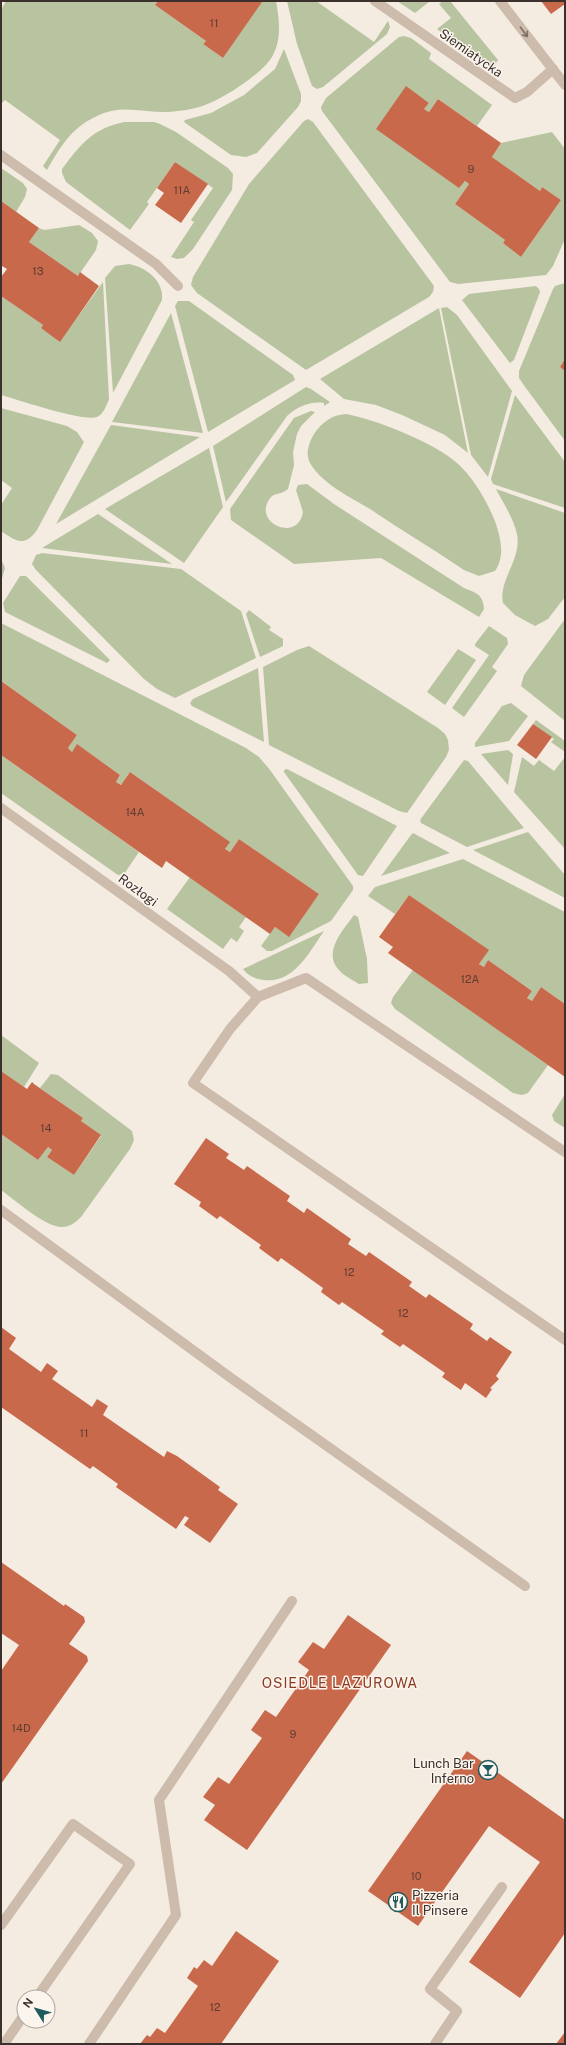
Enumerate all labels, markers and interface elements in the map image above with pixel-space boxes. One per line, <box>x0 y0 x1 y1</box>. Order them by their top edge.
house number: 11 <box>210 17 218 29</box>
street label: Siemiatycka <box>436 26 506 80</box>
one-way arrow <box>520 26 528 37</box>
house number: 9 <box>468 163 475 175</box>
house number: 11A <box>174 184 191 196</box>
house number: 13 <box>32 265 44 277</box>
house number: 14A <box>125 806 145 818</box>
street label: Rozłogi <box>115 871 161 909</box>
house number: 12A <box>461 973 480 985</box>
house number: 14 <box>40 1122 52 1134</box>
house number: 12 <box>343 1266 355 1278</box>
house number: 12 <box>397 1307 409 1319</box>
house number: 11 <box>80 1427 88 1439</box>
district label: OSIEDLE LAZUROWA <box>262 1675 418 1691</box>
house number: 14D <box>11 1722 31 1734</box>
house number: 9 <box>290 1728 297 1740</box>
place label: Lunch Bar Inferno <box>413 1756 474 1786</box>
bar icon: Lunch Bar Inferno <box>477 1759 499 1781</box>
house number: 10 <box>410 1870 422 1882</box>
place label: Pizzeria Il Pinsere <box>412 1888 468 1918</box>
restaurant icon: Pizzeria Il Pinsere <box>387 1891 409 1913</box>
north arrow <box>16 1989 56 2029</box>
text: N <box>21 1996 35 2010</box>
house number: 12 <box>209 2001 221 2013</box>

